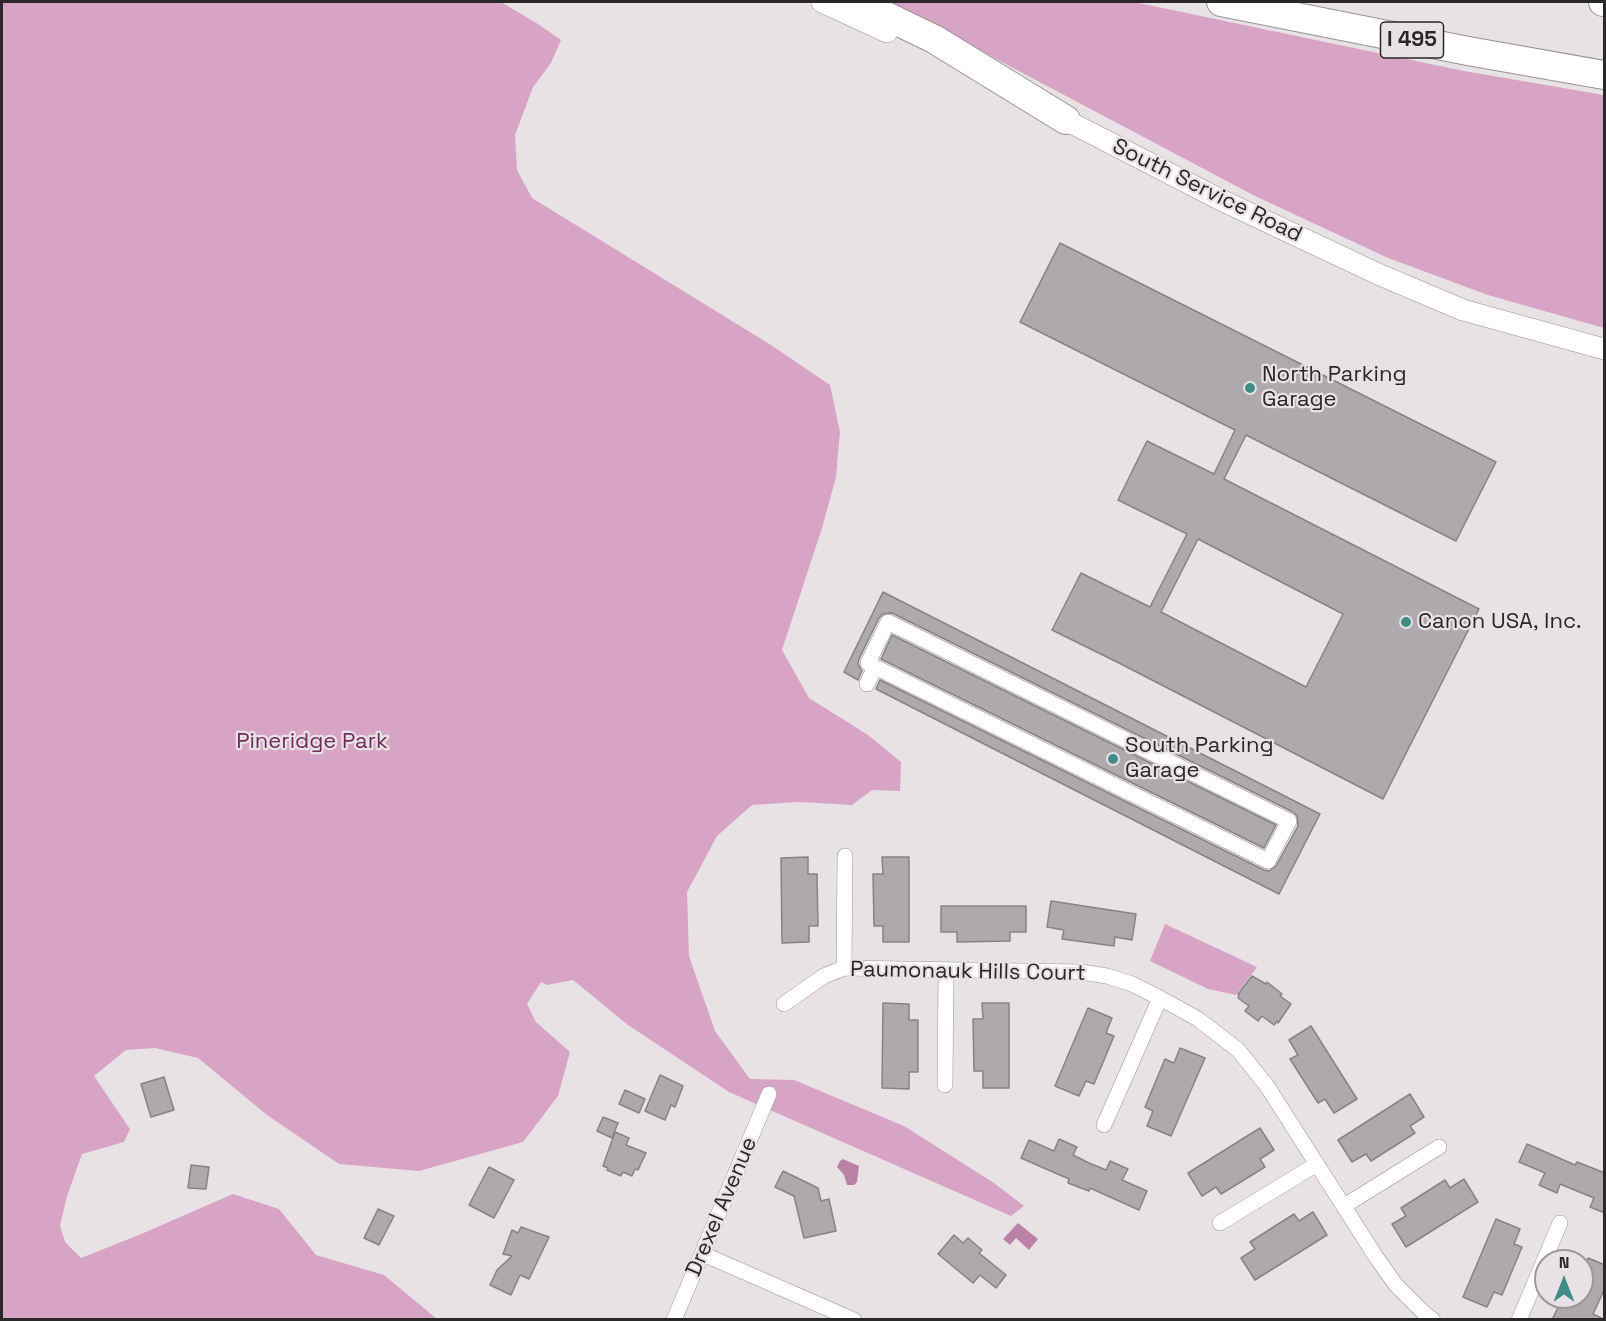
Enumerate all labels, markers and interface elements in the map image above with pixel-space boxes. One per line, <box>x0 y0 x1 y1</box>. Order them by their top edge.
road number: I 495 <box>1380 22 1444 58</box>
street label: South Service Road <box>1108 134 1306 248</box>
place label: North Parking Garage <box>1262 362 1407 414</box>
marker: North Parking Garage <box>1243 381 1257 395</box>
place label: Canon USA, Inc. <box>1418 609 1582 635</box>
marker: Canon USA, Inc. <box>1399 615 1413 629</box>
park label: Pineridge Park <box>236 729 388 755</box>
place label: South Parking Garage <box>1125 733 1274 784</box>
marker: South Parking Garage <box>1106 752 1120 766</box>
street label: Paumonauk Hills Court <box>850 957 1086 987</box>
street label: Drexel Avenue <box>681 1133 763 1281</box>
north arrow <box>1534 1249 1594 1309</box>
text: N <box>1559 1252 1569 1273</box>

